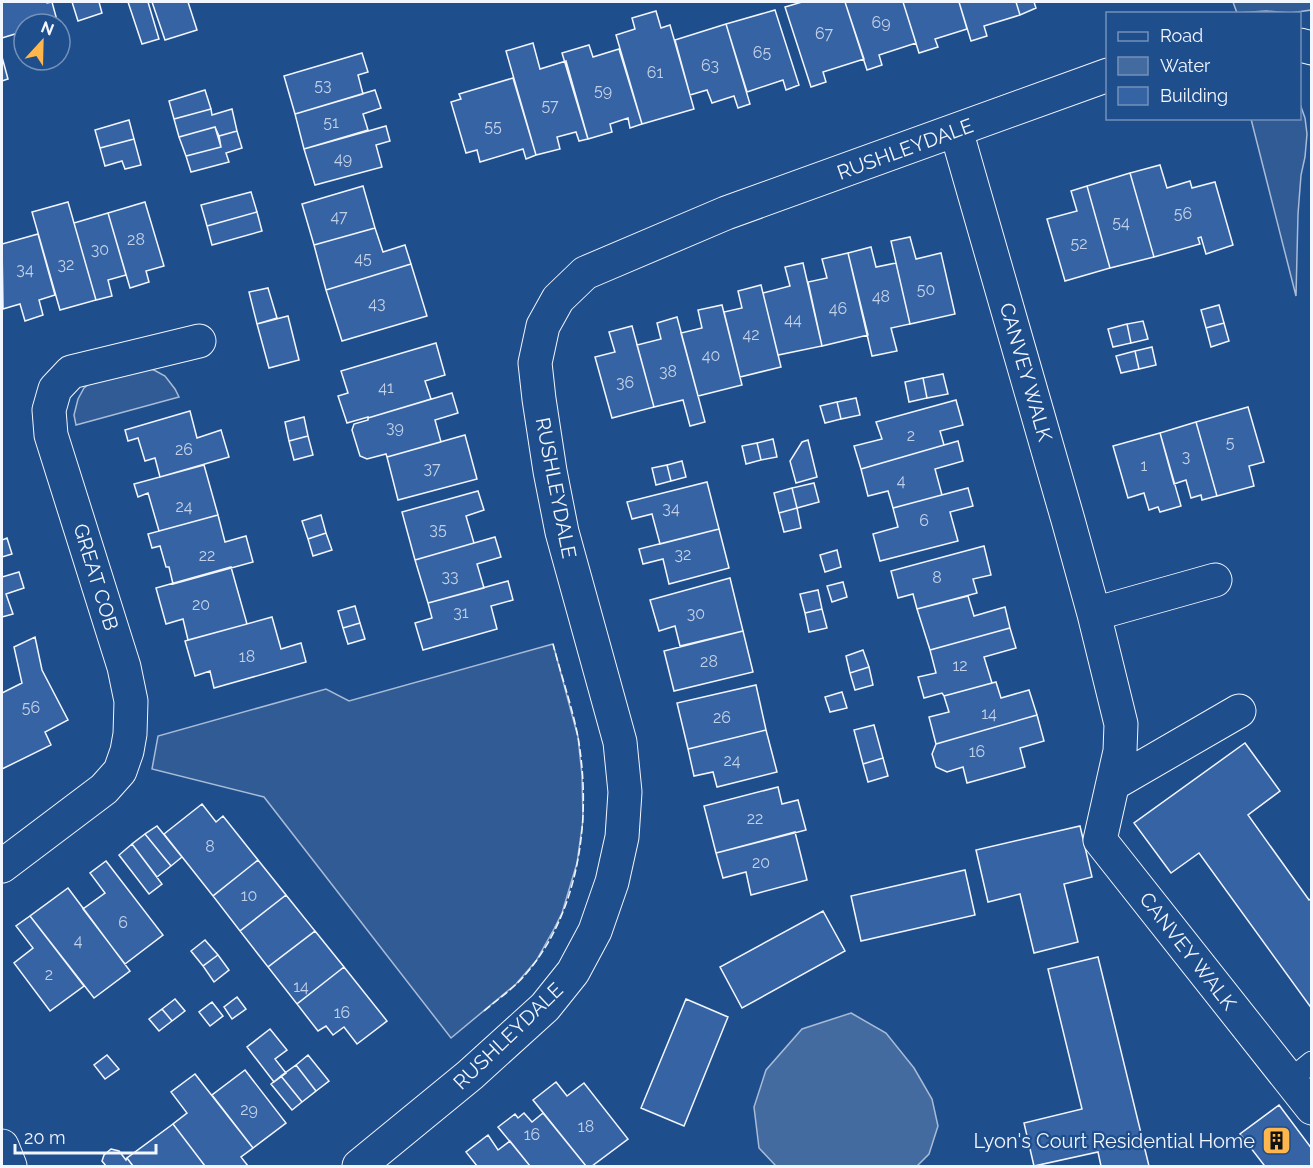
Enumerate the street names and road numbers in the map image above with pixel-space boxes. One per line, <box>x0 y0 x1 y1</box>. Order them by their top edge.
street label: RUSHLEYDALE <box>834 113 976 185</box>
street label: CANVEY WALK <box>995 300 1057 444</box>
street label: RUSHLEYDALE <box>531 415 581 561</box>
street label: GREAT COB <box>68 521 124 633</box>
street label: CANVEY WALK <box>1135 887 1241 1015</box>
street label: RUSHLEYDALE <box>448 978 568 1094</box>

